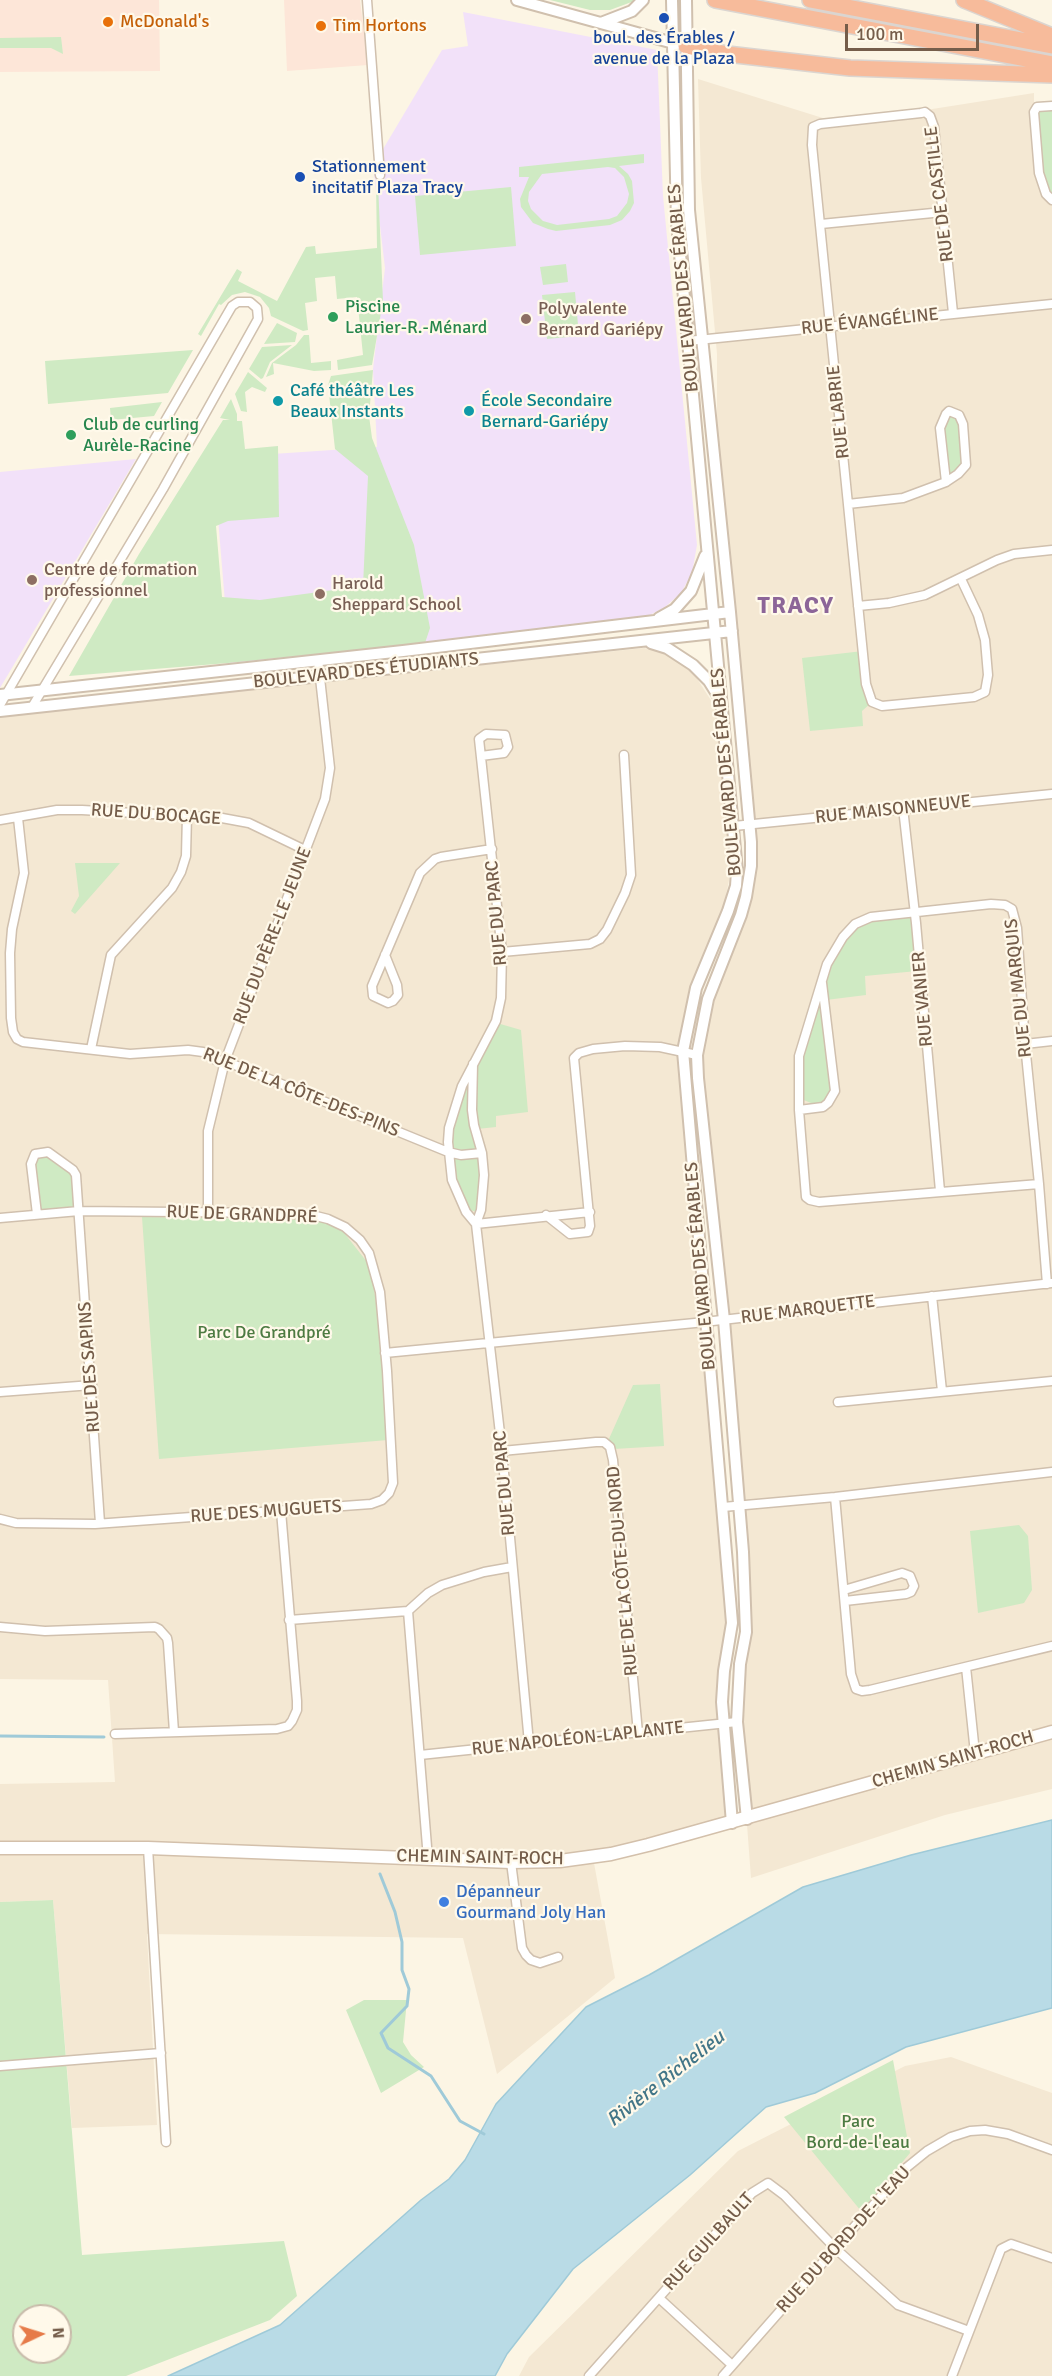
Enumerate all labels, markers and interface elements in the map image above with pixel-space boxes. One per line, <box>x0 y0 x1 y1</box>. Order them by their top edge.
place label: McDonald's <box>120 11 209 33</box>
marker: boul. des Érables / avenue de la Plaza <box>657 11 671 25</box>
scale bar <box>848 12 982 50</box>
marker: McDonald's <box>101 15 115 29</box>
place label: Tim Hortons <box>333 15 427 37</box>
marker: Tim Hortons <box>314 19 328 33</box>
text: 100 m <box>856 23 903 45</box>
place label: boul. des Érables / avenue de la Plaza <box>593 27 735 70</box>
street label: RUE DE CASTILLE <box>921 125 959 263</box>
place label: Stationnement incitatif Plaza Tracy <box>312 156 463 198</box>
marker: Stationnement incitatif Plaza Tracy <box>293 170 307 184</box>
street label: BOULEVARD DES ÉRABLES <box>664 183 704 393</box>
place label: Piscine Laurier-R.-Ménard <box>345 296 487 338</box>
place label: Polyvalente Bernard Gariépy <box>538 298 663 340</box>
street label: RUE ÉVANGÉLINE <box>800 304 940 340</box>
marker: Piscine Laurier-R.-Ménard <box>326 310 340 324</box>
marker: Polyvalente Bernard Gariépy <box>519 312 533 326</box>
street label: RUE LABRIE <box>823 364 855 460</box>
place label: Café théâtre Les Beaux Instants <box>290 380 414 422</box>
place label: École Secondaire Bernard-Gariépy <box>481 390 612 432</box>
marker: Café théâtre Les Beaux Instants <box>271 394 285 408</box>
marker: École Secondaire Bernard-Gariépy <box>462 404 476 418</box>
place label: Club de curling Aurèle-Racine <box>83 414 199 456</box>
marker: Club de curling Aurèle-Racine <box>64 428 78 442</box>
place label: Centre de formation professionnel <box>44 559 197 602</box>
marker: Centre de formation professionnel <box>25 573 39 587</box>
place label: Harold Sheppard School <box>332 573 461 616</box>
marker: Harold Sheppard School <box>313 587 327 601</box>
district label: TRACY <box>757 593 835 621</box>
street label: BOULEVARD DES ÉTUDIANTS <box>252 648 480 694</box>
street label: BOULEVARD DES ÉRABLES <box>707 667 747 877</box>
street label: RUE MAISONNEUVE <box>814 791 972 829</box>
street label: RUE DU BOCAGE <box>90 800 222 830</box>
street label: RUE DU PÈRE-LE JEUNE <box>229 844 317 1028</box>
street label: RUE DU PARC <box>482 859 512 967</box>
street label: RUE DU MARQUIS <box>1001 917 1037 1059</box>
street label: RUE VANIER <box>908 950 938 1048</box>
street label: RUE DE LA CÔTE-DES-PINS <box>200 1044 402 1142</box>
street label: BOULEVARD DES ÉRABLES <box>681 1161 721 1371</box>
street label: RUE DE GRANDPRÉ <box>166 1202 318 1228</box>
street label: RUE MARQUETTE <box>740 1291 876 1329</box>
street label: RUE DES SAPINS <box>75 1301 105 1433</box>
park label: Parc De Grandpré <box>197 1322 331 1344</box>
street label: RUE DU PARC <box>490 1429 520 1537</box>
street label: RUE DE LA CÔTE-DU-NORD <box>603 1465 643 1677</box>
street label: RUE DES MUGUETS <box>190 1496 342 1528</box>
street label: RUE NAPOLÉON-LAPLANTE <box>471 1717 685 1761</box>
street label: CHEMIN SAINT-ROCH <box>870 1727 1036 1793</box>
street label: CHEMIN SAINT-ROCH <box>396 1846 564 1870</box>
place label: Dépanneur Gourmand Joly Han <box>456 1881 606 1924</box>
marker: Dépanneur Gourmand Joly Han <box>437 1895 451 1909</box>
water label: Rivière Richelieu <box>602 2026 730 2132</box>
park label: Parc Bord-de-l'eau <box>806 2111 910 2154</box>
street label: RUE DU BORD-DE-L'EAU <box>772 2162 916 2318</box>
street label: RUE GUILBAULT <box>659 2188 759 2296</box>
north arrow <box>12 2304 72 2364</box>
text: N <box>48 2327 68 2339</box>

